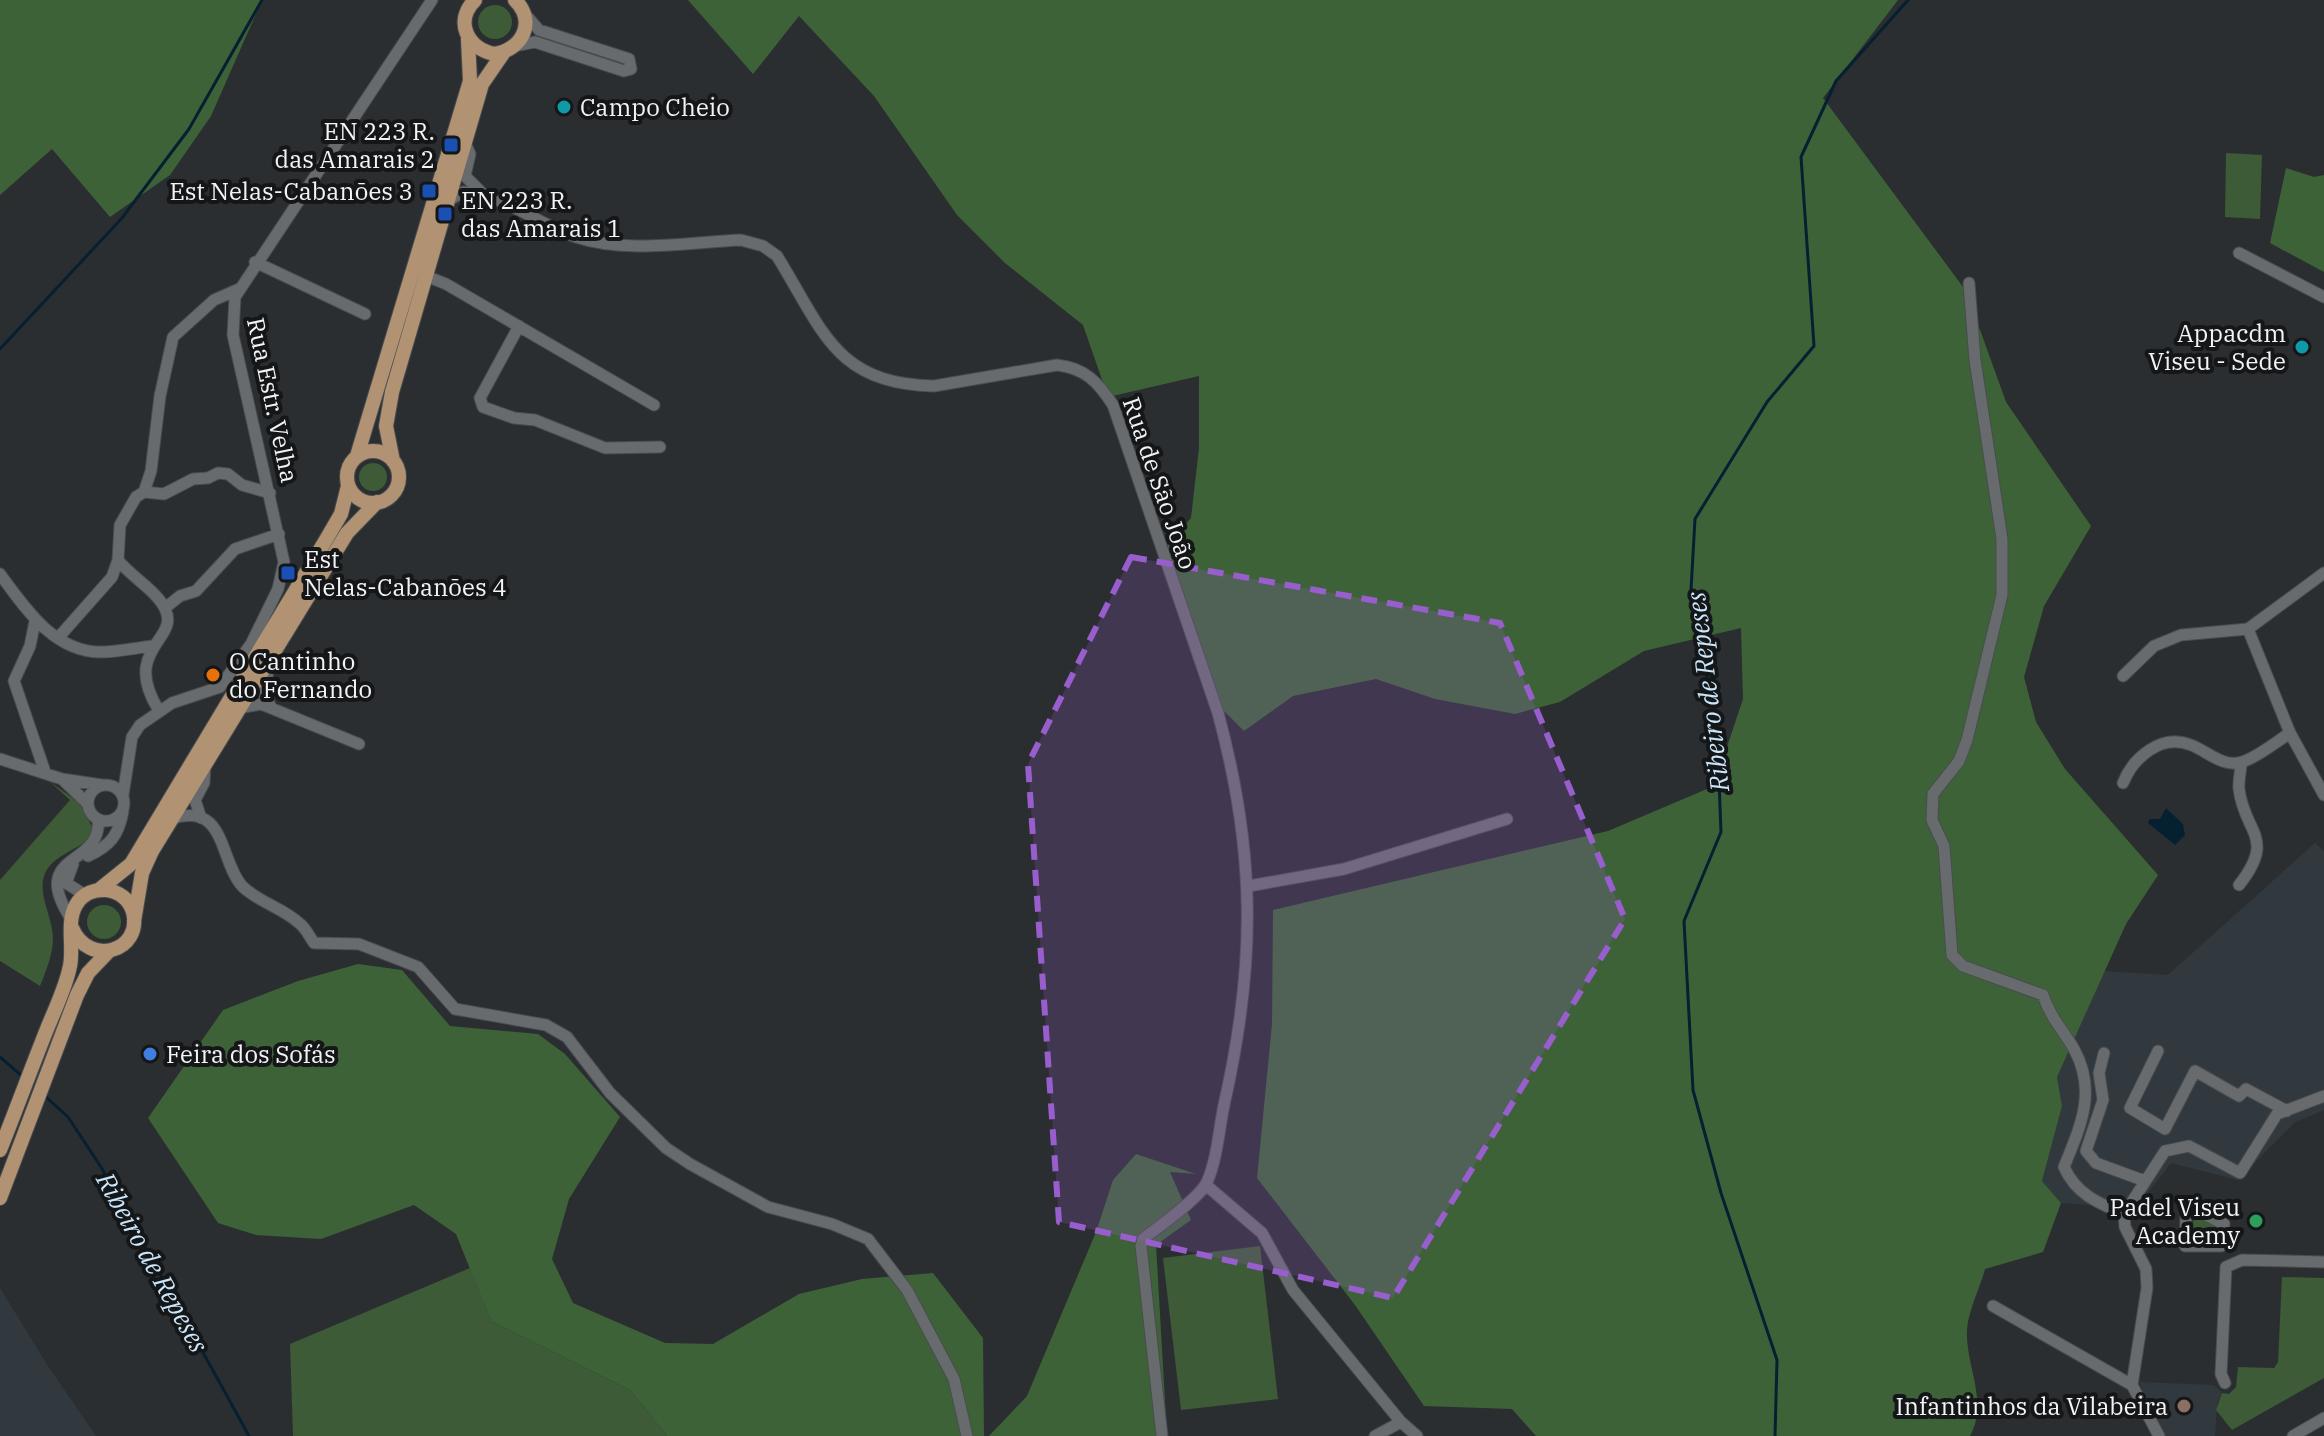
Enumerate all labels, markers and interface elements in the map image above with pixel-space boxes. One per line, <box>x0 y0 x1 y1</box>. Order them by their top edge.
place label: Campo Cheio <box>580 91 730 123</box>
marker: Campo Cheio <box>555 98 573 116</box>
place label: EN 223 R. das Amarais 2 <box>275 115 435 175</box>
marker: EN 223 R. das Amarais 2 <box>442 136 460 154</box>
place label: Est Nelas-Cabanões 3 <box>169 175 413 207</box>
marker: Est Nelas-Cabanões 3 <box>420 182 438 200</box>
place label: EN 223 R. das Amarais 1 <box>461 184 621 244</box>
marker: EN 223 R. das Amarais 1 <box>436 205 454 223</box>
street label: Rua Estr. Velha <box>240 315 306 485</box>
place label: Appacdm Viseu - Sede <box>2148 317 2286 377</box>
marker: Appacdm Viseu - Sede <box>2293 338 2311 356</box>
street label: Rua de São João <box>1116 393 1204 573</box>
place label: Est Nelas-Cabanões 4 <box>304 543 507 603</box>
marker: Est Nelas-Cabanões 4 <box>279 564 297 582</box>
water label: Ribeiro de Repeses <box>1678 590 1736 795</box>
place label: O Cantinho do Fernando <box>229 645 372 705</box>
marker: O Cantinho do Fernando <box>204 666 222 684</box>
place label: Feira dos Sofás <box>166 1038 336 1070</box>
marker: Feira dos Sofás <box>141 1045 159 1063</box>
water label: Ribeiro de Repeses <box>89 1165 217 1358</box>
place label: Padel Viseu Academy <box>2110 1191 2240 1251</box>
marker: Padel Viseu Academy <box>2247 1212 2265 1230</box>
place label: Infantinhos da Vilabeira <box>1895 1390 2168 1422</box>
marker: Infantinhos da Vilabeira <box>2175 1397 2193 1415</box>

